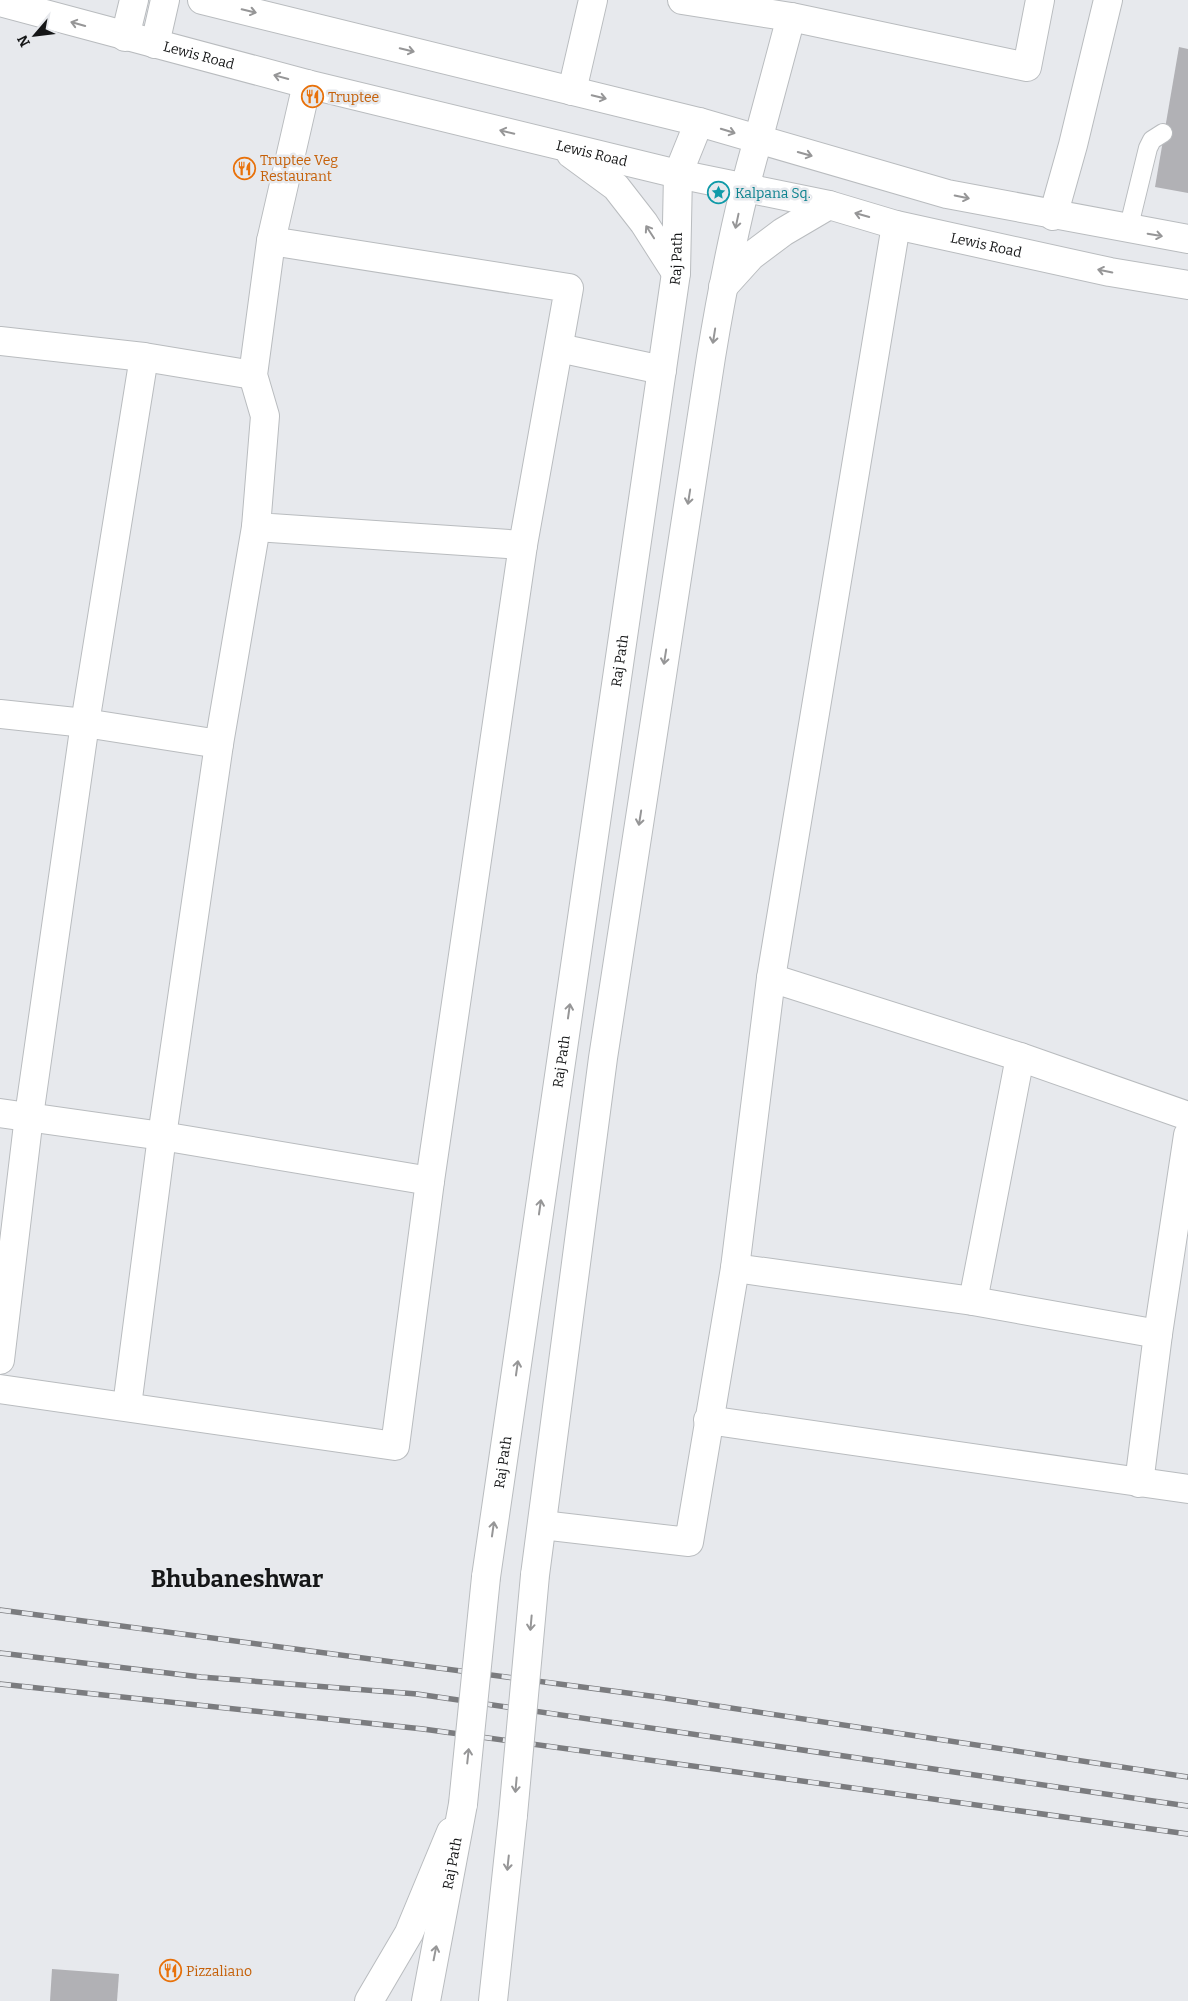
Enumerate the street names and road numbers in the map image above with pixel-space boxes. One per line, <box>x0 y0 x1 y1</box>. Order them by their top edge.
street label: Lewis Road <box>162 38 236 73</box>
street label: Lewis Road <box>555 137 629 170</box>
street label: Lewis Road <box>949 229 1023 261</box>
street label: Raj Path <box>666 232 686 286</box>
street label: Raj Path <box>608 633 632 688</box>
street label: Raj Path <box>549 1034 574 1089</box>
street label: Raj Path <box>491 1435 515 1490</box>
street label: Raj Path <box>439 1836 466 1891</box>

